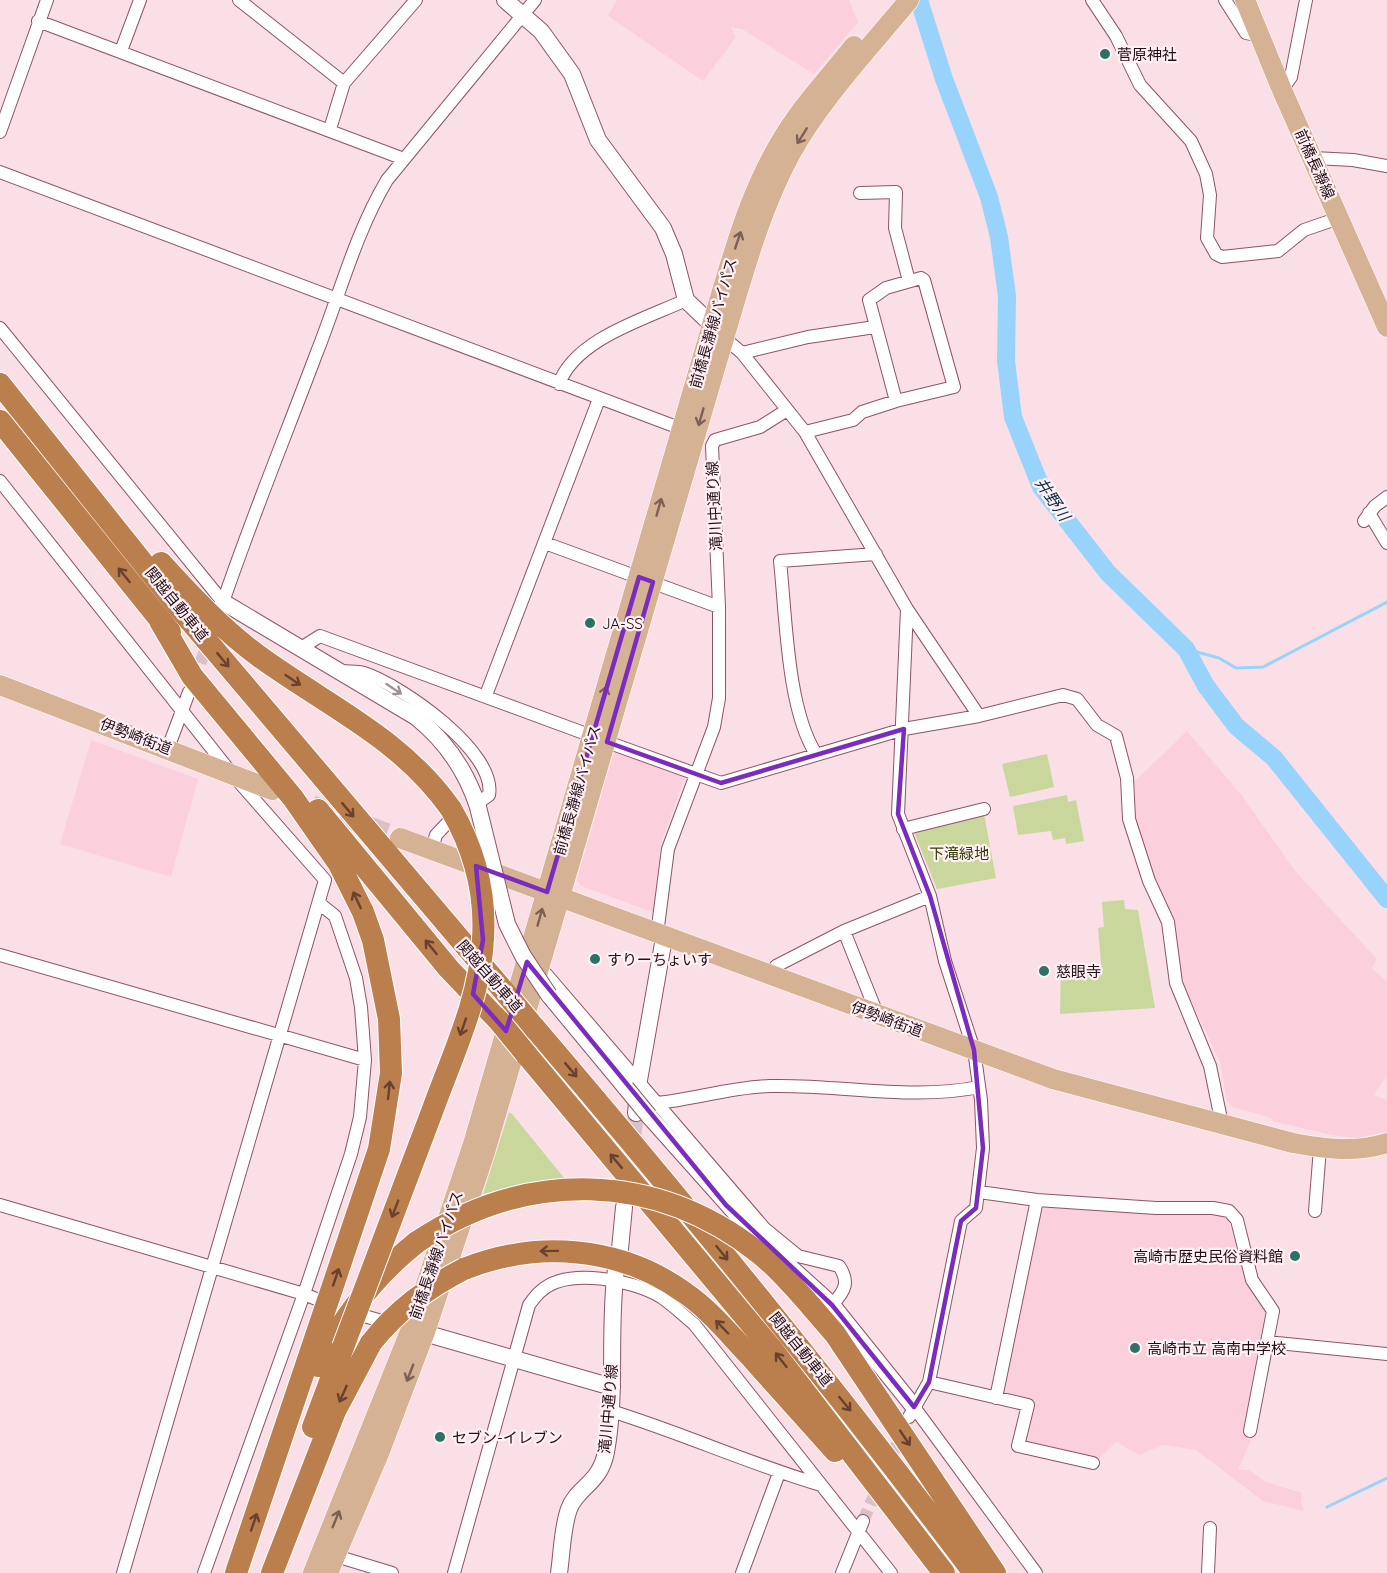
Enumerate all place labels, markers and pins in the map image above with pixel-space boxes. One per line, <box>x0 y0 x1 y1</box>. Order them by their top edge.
place label: 菅原神社 <box>1117 45 1177 64</box>
marker: 菅原神社 <box>1098 47 1112 61</box>
place label: JA-SS <box>602 614 643 633</box>
marker: JA-SS <box>583 616 597 630</box>
place label: すりーちょいす <box>607 950 712 969</box>
marker: すりーちょいす <box>588 952 602 966</box>
place label: 慈眼寺 <box>1056 962 1101 981</box>
marker: 慈眼寺 <box>1037 964 1051 978</box>
place label: 高崎市歴史民俗資料館 <box>1133 1247 1283 1266</box>
marker: 高崎市歴史民俗資料館 <box>1288 1249 1302 1263</box>
place label: 高崎市立 高南中学校 <box>1147 1339 1286 1358</box>
marker: 高崎市立 高南中学校 <box>1128 1341 1142 1355</box>
place label: セブン-イレブン <box>452 1428 563 1447</box>
marker: セブン-イレブン <box>433 1430 447 1444</box>

